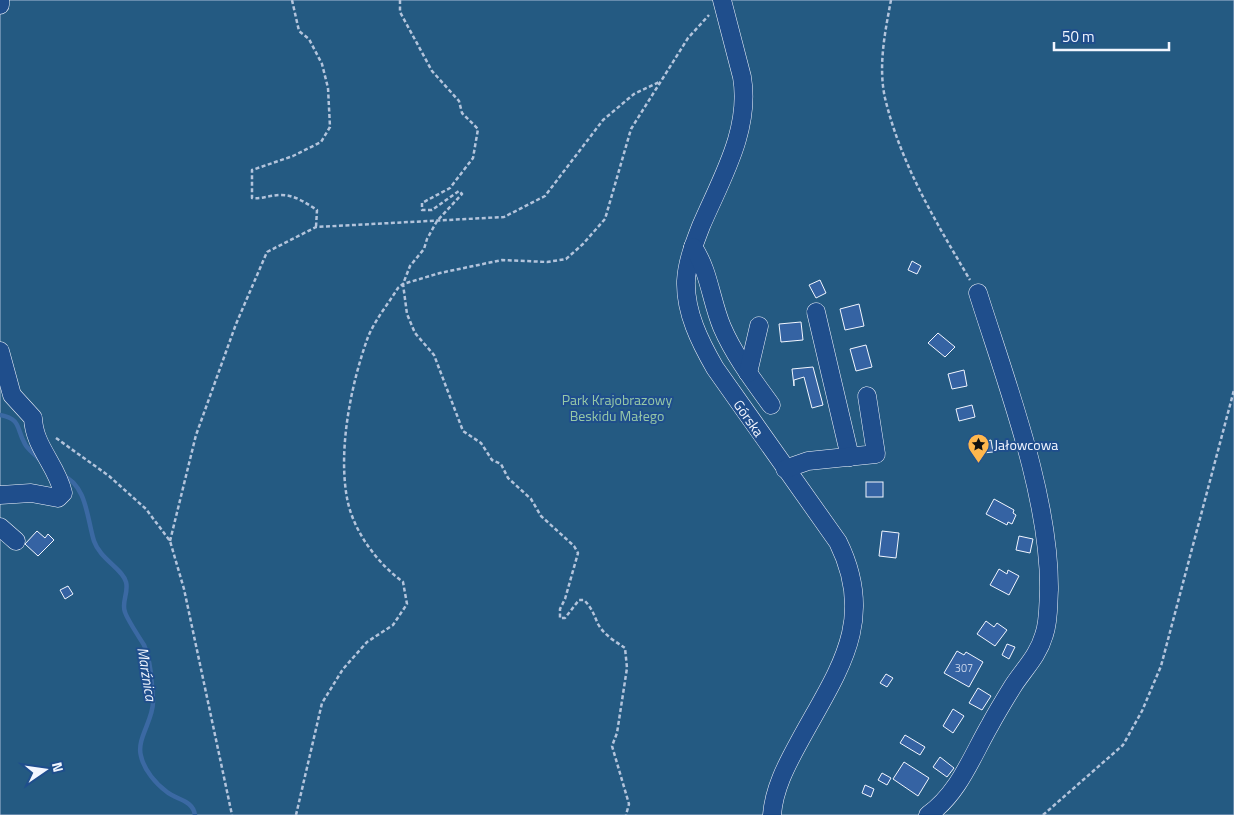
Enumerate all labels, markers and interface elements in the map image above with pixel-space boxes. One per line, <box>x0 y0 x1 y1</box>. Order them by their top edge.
scale bar <box>1054 20 1169 52</box>
text: 50 m <box>1062 25 1095 48</box>
park label: Park Krajobrazowy Beskidu Małego <box>562 389 672 426</box>
street label: Górska <box>729 395 769 441</box>
place icon: Jałowcowa <box>966 432 990 463</box>
place label: Jałowcowa <box>994 434 1058 455</box>
water label: Marźnica <box>131 645 163 704</box>
house number: 307 <box>955 660 973 676</box>
north arrow <box>20 745 70 795</box>
text: N <box>47 760 69 774</box>

